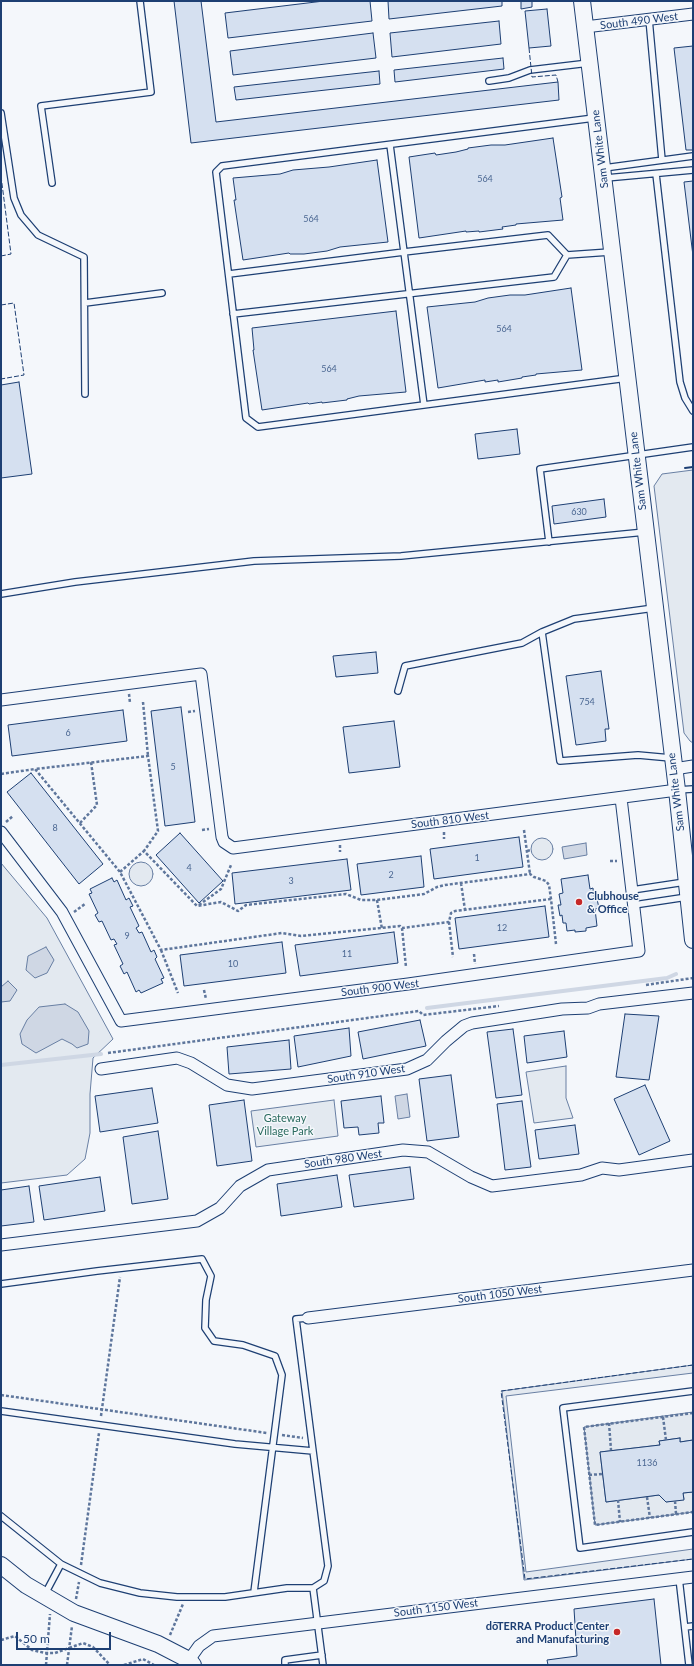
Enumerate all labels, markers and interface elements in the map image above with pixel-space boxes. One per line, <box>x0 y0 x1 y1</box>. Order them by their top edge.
street label: South 490 West <box>599 10 679 32</box>
street label: Sam White Lane <box>589 109 611 189</box>
house number: 564 <box>477 174 493 184</box>
house number: 564 <box>303 214 319 224</box>
house number: 564 <box>496 324 512 334</box>
house number: 564 <box>321 364 337 374</box>
street label: Sam White Lane <box>627 431 649 511</box>
house number: 630 <box>571 507 587 517</box>
house number: 754 <box>579 697 595 707</box>
house number: 6 <box>65 728 71 738</box>
street label: Sam White Lane <box>665 752 687 832</box>
house number: 5 <box>170 762 176 772</box>
street label: South 810 West <box>410 809 490 831</box>
house number: 8 <box>52 823 58 833</box>
house number: 1 <box>474 853 480 863</box>
house number: 4 <box>186 863 192 873</box>
house number: 2 <box>388 870 394 880</box>
house number: 3 <box>288 876 294 886</box>
place label: Clubhouse & Office <box>587 889 639 915</box>
marker: Clubhouse & Office <box>574 897 584 907</box>
house number: 12 <box>497 923 507 933</box>
house number: 9 <box>124 931 130 941</box>
house number: 11 <box>342 949 352 959</box>
house number: 10 <box>228 959 238 969</box>
street label: South 900 West <box>340 977 420 999</box>
street label: South 910 West <box>326 1062 406 1086</box>
park label: Gateway Village Park <box>257 1111 313 1137</box>
street label: South 980 West <box>303 1147 383 1171</box>
street label: South 1050 West <box>457 1282 543 1306</box>
house number: 1136 <box>637 1458 657 1468</box>
street label: South 1150 West <box>393 1596 479 1620</box>
place label: dōTERRA Product Center and Manufacturing <box>486 1619 609 1645</box>
scale bar <box>18 1624 113 1650</box>
marker: dōTERRA Product Center and Manufacturing <box>612 1627 622 1637</box>
text: 50 m <box>23 1631 50 1646</box>

